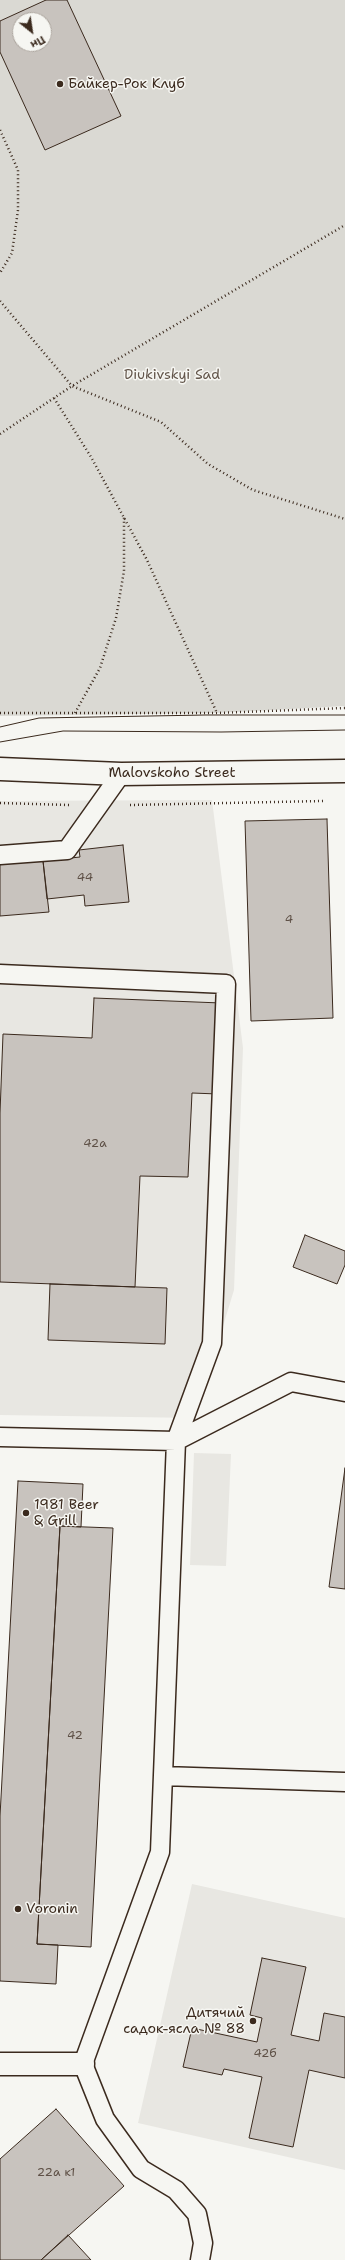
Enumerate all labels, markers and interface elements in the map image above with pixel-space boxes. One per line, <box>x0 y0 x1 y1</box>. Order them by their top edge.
north arrow <box>12 12 52 52</box>
text: Пн <box>28 32 48 52</box>
place label: Байкер-Рок Клуб <box>68 76 185 92</box>
marker: Байкер-Рок Клуб <box>55 79 65 89</box>
park label: Diukivskyi Sad <box>124 367 220 383</box>
street label: Malovskoho Street <box>108 765 236 781</box>
house number: 44 <box>77 871 93 885</box>
house number: 4 <box>285 913 293 927</box>
house number: 42а <box>83 1137 107 1151</box>
place label: 1981 Beer & Grill <box>34 1497 99 1530</box>
marker: 1981 Beer & Grill <box>21 1508 31 1518</box>
house number: 42 <box>67 1729 83 1743</box>
place label: Voronin <box>26 1901 78 1917</box>
marker: Voronin <box>13 1904 23 1914</box>
place label: Дитячий садок-ясла № 88 <box>123 2005 245 2038</box>
marker: Дитячий садок-ясла № 88 <box>248 2016 258 2026</box>
house number: 42б <box>253 2047 277 2061</box>
house number: 22а к1 <box>37 2166 75 2180</box>

